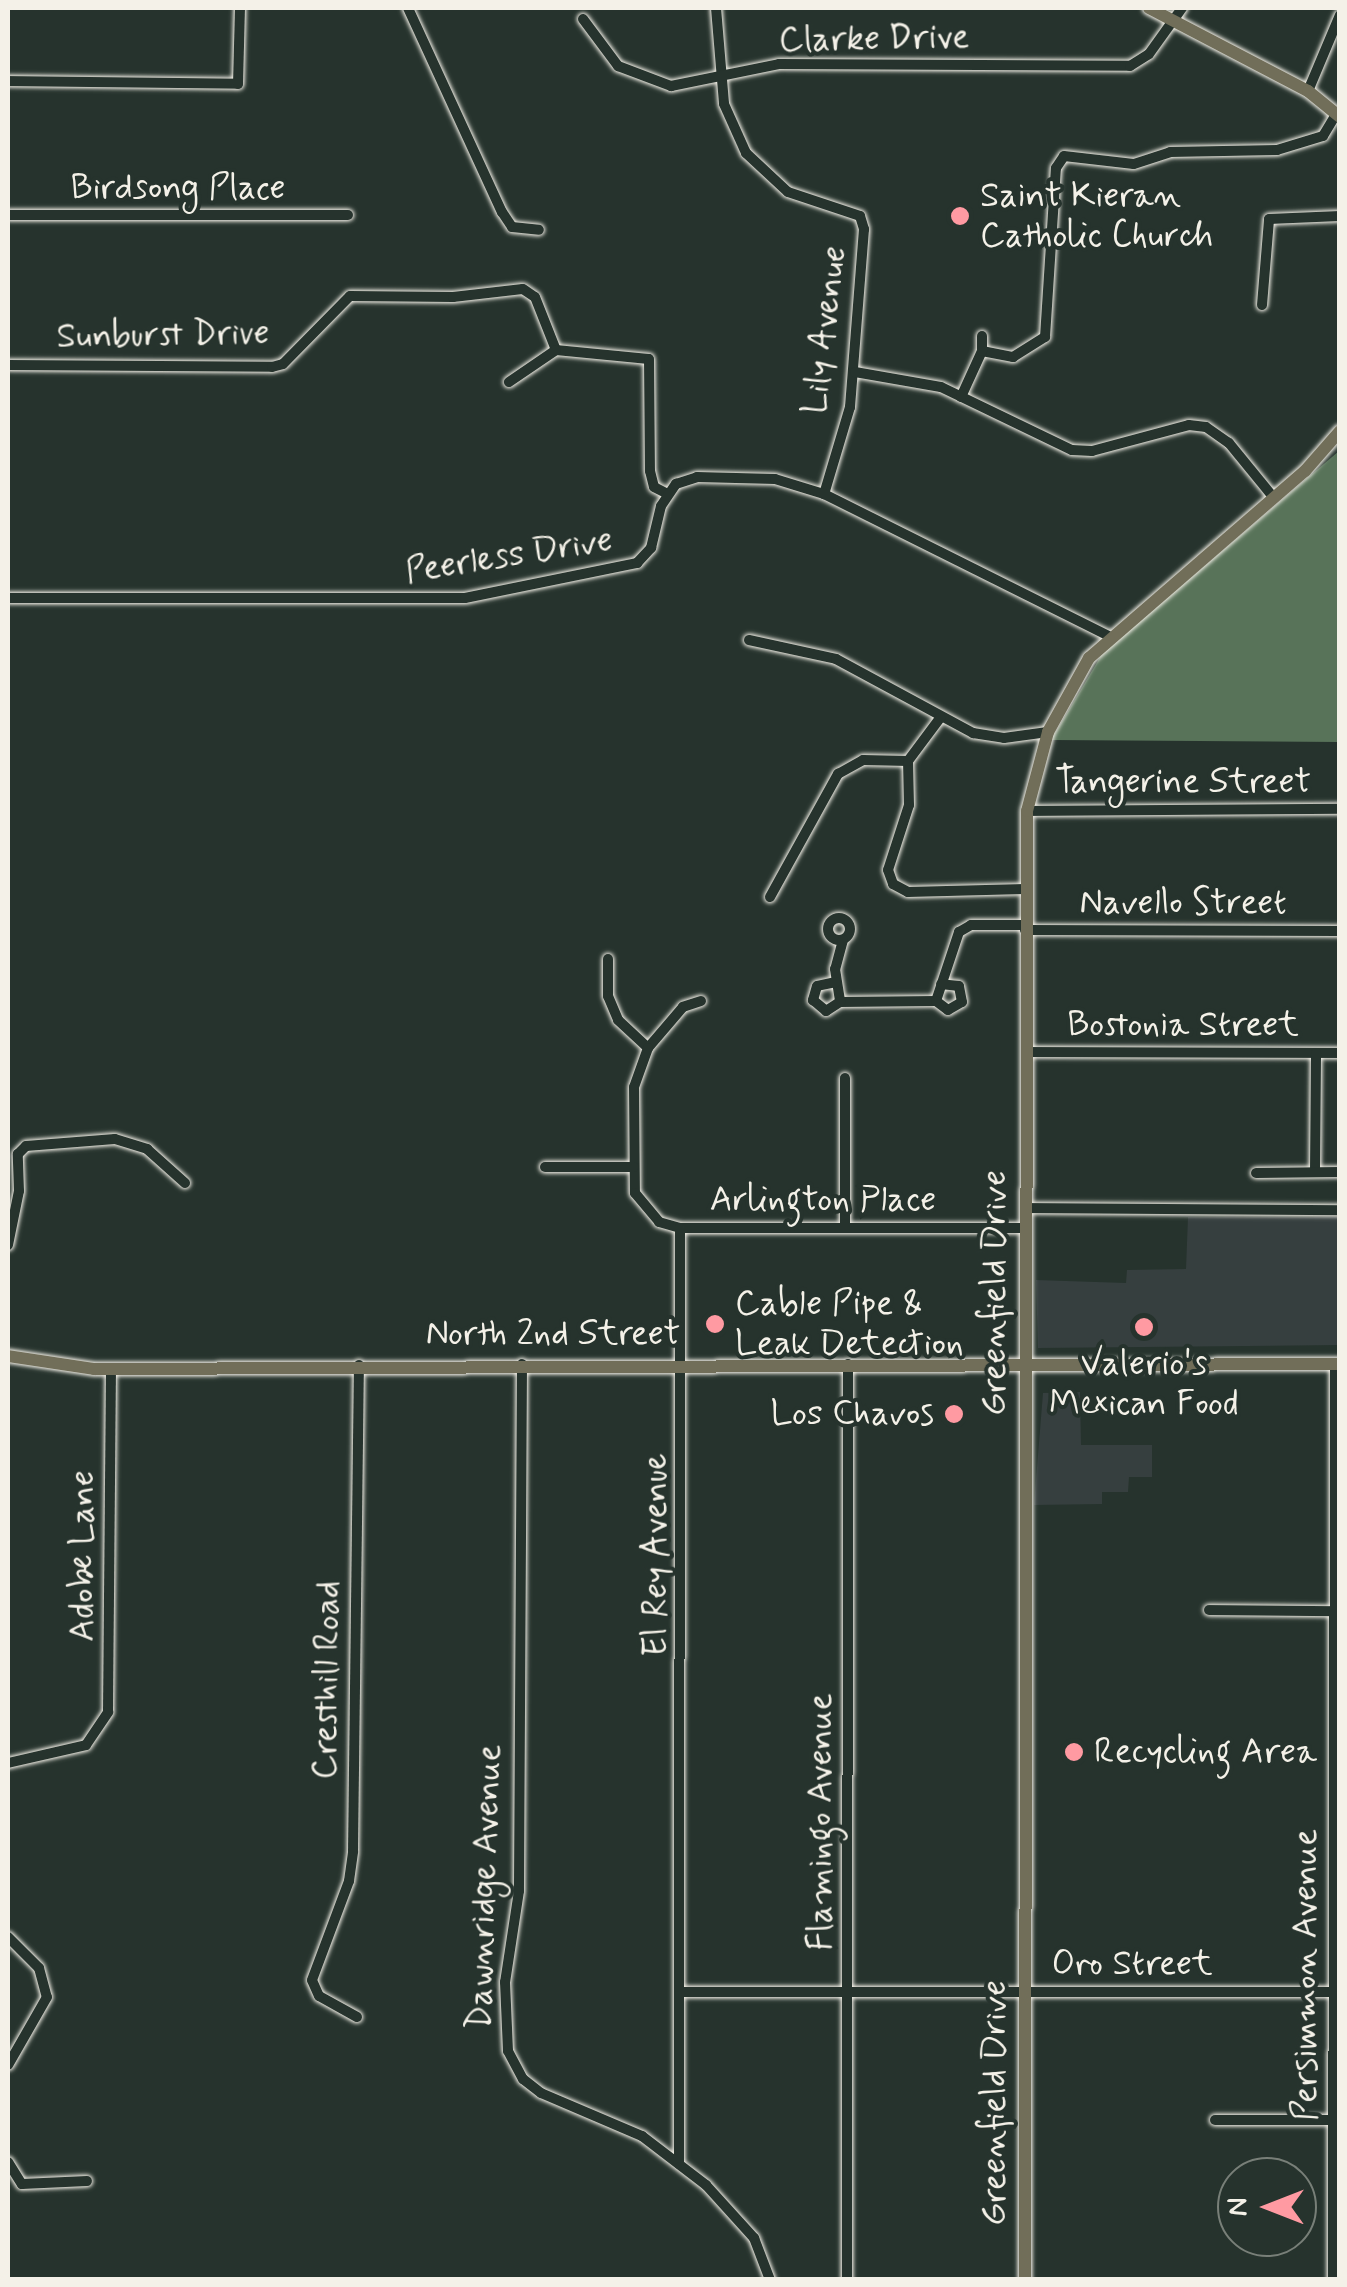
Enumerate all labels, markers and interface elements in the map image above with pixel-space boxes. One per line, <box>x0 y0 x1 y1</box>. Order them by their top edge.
street label: Clarke Drive <box>780 16 968 62</box>
street label: Birdsong Place <box>71 167 285 209</box>
place label: Saint Kieran Catholic Church <box>980 175 1222 257</box>
marker: Saint Kieran Catholic Church <box>949 205 971 227</box>
street label: Lily Avenue <box>794 241 856 419</box>
street label: Sunburst Drive <box>56 312 270 358</box>
street label: Peerless Drive <box>404 519 614 593</box>
street label: Tangerine Street <box>1056 761 1310 803</box>
street label: Navello Street <box>1077 882 1289 924</box>
street label: Bostonia Street <box>1067 1004 1299 1046</box>
street label: Greenfield Drive <box>974 1171 1016 1415</box>
street label: Arlington Place <box>710 1179 936 1221</box>
place label: Cable Pipe & Leak Detection <box>735 1283 954 1365</box>
street label: North 2nd Street <box>427 1313 679 1355</box>
marker: Cable Pipe & Leak Detection <box>704 1313 726 1335</box>
marker: Valerio's Mexican Food <box>1133 1316 1155 1338</box>
place label: Valerio's Mexican Food <box>1048 1343 1240 1425</box>
place label: Los Chavos <box>767 1393 934 1435</box>
marker: Los Chavos <box>943 1403 965 1425</box>
street label: El Rey Avenue <box>635 1448 677 1662</box>
street label: Adobe Lane <box>62 1470 104 1642</box>
street label: Cresthill Road <box>304 1580 350 1780</box>
street label: Flamingo Avenue <box>800 1693 842 1951</box>
place label: Recycling Area <box>1094 1731 1315 1773</box>
marker: Recycling Area <box>1063 1741 1085 1763</box>
street label: Dawnridge Avenue <box>459 1744 511 2030</box>
street label: Persimmon Avenue <box>1285 1829 1327 2121</box>
street label: Oro Street <box>1051 1943 1213 1985</box>
street label: Greenfield Drive <box>974 1981 1016 2225</box>
north arrow <box>1217 2157 1317 2257</box>
text: N <box>1220 2198 1257 2216</box>

